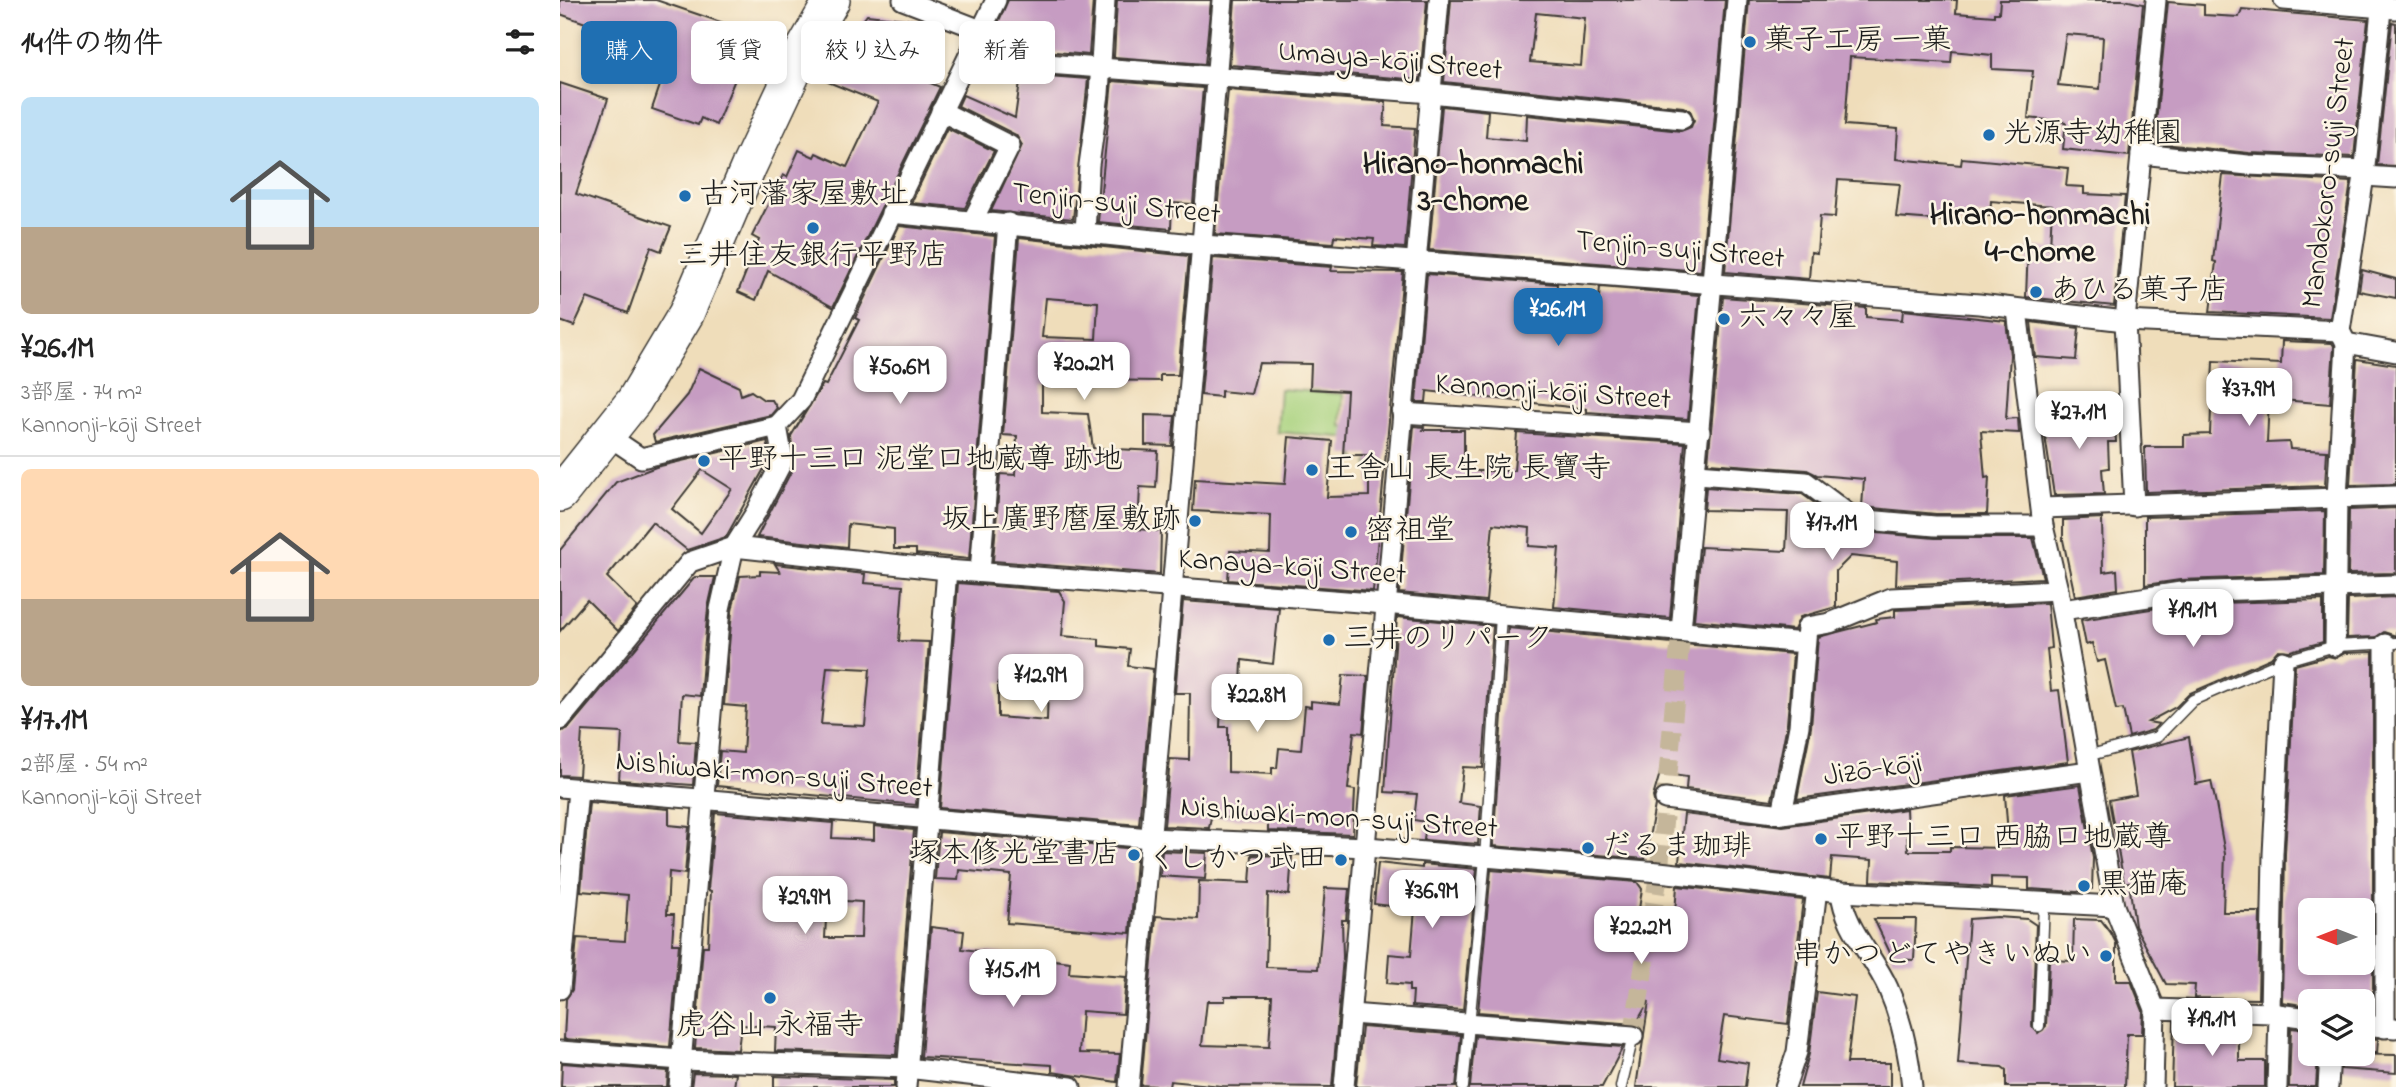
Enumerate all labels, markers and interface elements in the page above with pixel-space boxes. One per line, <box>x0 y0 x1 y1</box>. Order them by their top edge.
place label: 菓子工房 一菓 <box>1764 20 1952 64</box>
chip: 購入 <box>581 21 677 84</box>
chip: 賃貸 <box>691 21 787 84</box>
chip: 絞り込み <box>801 21 945 84</box>
chip: 新着 <box>959 21 1055 84</box>
text: 14件の物件 <box>21 23 163 67</box>
icon: filters <box>501 23 539 61</box>
street label: Umaya-kōji Street <box>1276 30 1504 94</box>
marker: 菓子工房 一菓 <box>1742 34 1758 50</box>
street label: Mandokoro-suji Street <box>2292 35 2368 311</box>
place label: 光源寺幼稚園 <box>2003 113 2183 157</box>
marker: 光源寺幼稚園 <box>1981 127 1997 143</box>
icon: home <box>217 142 343 268</box>
district label: Hirano-honmachi 3-chome <box>1363 142 1583 226</box>
street label: Tenjin-suji Street <box>1009 172 1223 238</box>
place label: 古河藩家屋敷址 <box>699 174 909 218</box>
marker: 古河藩家屋敷址 <box>677 188 693 204</box>
district label: Hirano-honmachi 4-chome <box>1930 193 2150 277</box>
marker: 三井住友銀行平野店 <box>805 220 821 236</box>
street label: Tenjin-suji Street <box>1574 220 1786 282</box>
place label: 三井住友銀行平野店 <box>678 235 948 279</box>
place label: あひる菓子店 <box>2050 270 2229 314</box>
marker: あひる菓子店 <box>2028 284 2044 300</box>
pin: ¥26.1M <box>1501 288 1615 348</box>
text: ¥26.1M <box>1530 294 1586 327</box>
place label: 六々々屋 <box>1738 297 1858 341</box>
marker: 六々々屋 <box>1716 311 1732 327</box>
text: ¥26.1M <box>21 328 95 372</box>
pin: ¥20.2M <box>1027 342 1141 402</box>
pin: ¥50.6M <box>843 346 957 406</box>
text: ¥20.2M <box>1054 348 1114 381</box>
text: ¥50.6M <box>870 352 930 385</box>
street label: Kannonji-kōji Street <box>1434 363 1672 423</box>
pin: ¥37.9M <box>2192 368 2306 428</box>
text: ¥37.9M <box>2222 374 2276 407</box>
text: 3部屋 · 74 m² <box>21 377 142 410</box>
pin: ¥27.1M <box>2022 392 2136 451</box>
text: ¥27.1M <box>2051 397 2107 430</box>
text: Kannonji-kōji Street <box>21 410 202 443</box>
place label: 平野十三口 泥堂口地蔵尊 跡地 <box>718 439 1123 483</box>
place label: 王舎山 長生院 長寶寺 <box>1326 448 1611 492</box>
marker: 平野十三口 泥堂口地蔵尊 跡地 <box>696 453 712 469</box>
marker: 王舎山 長生院 長寶寺 <box>1304 462 1320 478</box>
place label: 坂上廣野麿屋敷跡 <box>941 499 1181 543</box>
pin: ¥17.1M <box>1775 503 1889 562</box>
text: ¥17.1M <box>1806 508 1858 541</box>
place label: 密祖堂 <box>1365 510 1455 554</box>
marker: 坂上廣野麿屋敷跡 <box>1187 513 1203 529</box>
icon: home <box>217 514 343 640</box>
marker: 密祖堂 <box>1343 524 1359 540</box>
street label: Kanaya-kōji Street <box>1176 538 1408 598</box>
pin: ¥19.1M <box>2136 590 2250 649</box>
text: ¥19.1M <box>2168 595 2218 628</box>
place label: 三井のリパーク <box>1343 618 1553 662</box>
marker: 三井のリパーク <box>1321 632 1337 648</box>
pin: ¥12.9M <box>984 654 1098 714</box>
text: ¥12.9M <box>1014 660 1068 693</box>
pin: ¥22.8M <box>1200 674 1314 734</box>
text: ¥22.8M <box>1227 680 1287 713</box>
text: ¥17.1M <box>21 700 88 744</box>
street label: Nishiwaki-mon-suji Street <box>614 740 934 812</box>
street label: Jizō-kōji <box>1821 742 1925 800</box>
text: 2部屋 · 54 m² <box>21 749 148 782</box>
text: Kannonji-kōji Street <box>21 782 202 815</box>
street label: Nishiwaki-mon-suji Street <box>1179 786 1499 852</box>
place label: 平野十三口 西脇口地蔵尊 <box>1835 817 2173 861</box>
place label: だるま珈琲 <box>1602 826 1752 870</box>
marker: 平野十三口 西脇口地蔵尊 <box>1813 831 1829 847</box>
place label: 塚本修光堂書店 <box>910 833 1120 877</box>
place label: くしかつ武田 <box>1147 838 1327 882</box>
marker: だるま珈琲 <box>1580 840 1596 856</box>
marker: 塚本修光堂書店 <box>1126 847 1142 863</box>
marker: くしかつ武田 <box>1333 852 1349 868</box>
place label: 黒猫庵 <box>2098 864 2188 908</box>
pin: ¥36.9M <box>1375 870 1489 930</box>
pin: ¥29.9M <box>748 876 862 936</box>
text: ¥36.9M <box>1405 876 1459 909</box>
marker: 黒猫庵 <box>2076 878 2092 894</box>
text: ¥29.9M <box>779 882 831 915</box>
north arrow <box>2298 898 2375 975</box>
map controls <box>2298 898 2375 1066</box>
pin: ¥22.2M <box>1584 906 1698 966</box>
text: ¥22.2M <box>1610 912 1672 945</box>
place label: 串かつどてやきいぬい <box>1792 934 2092 978</box>
marker: 串かつどてやきいぬい <box>2098 948 2114 964</box>
pin: ¥15.1M <box>956 950 1070 1009</box>
text: ¥15.1M <box>985 955 1041 988</box>
button: layers <box>2298 989 2375 1066</box>
marker: 虎谷山 永福寺 <box>762 990 778 1006</box>
pin: ¥19.1M <box>2155 998 2269 1058</box>
text: ¥19.1M <box>2187 1004 2237 1037</box>
place label: 虎谷山 永福寺 <box>676 1005 864 1049</box>

